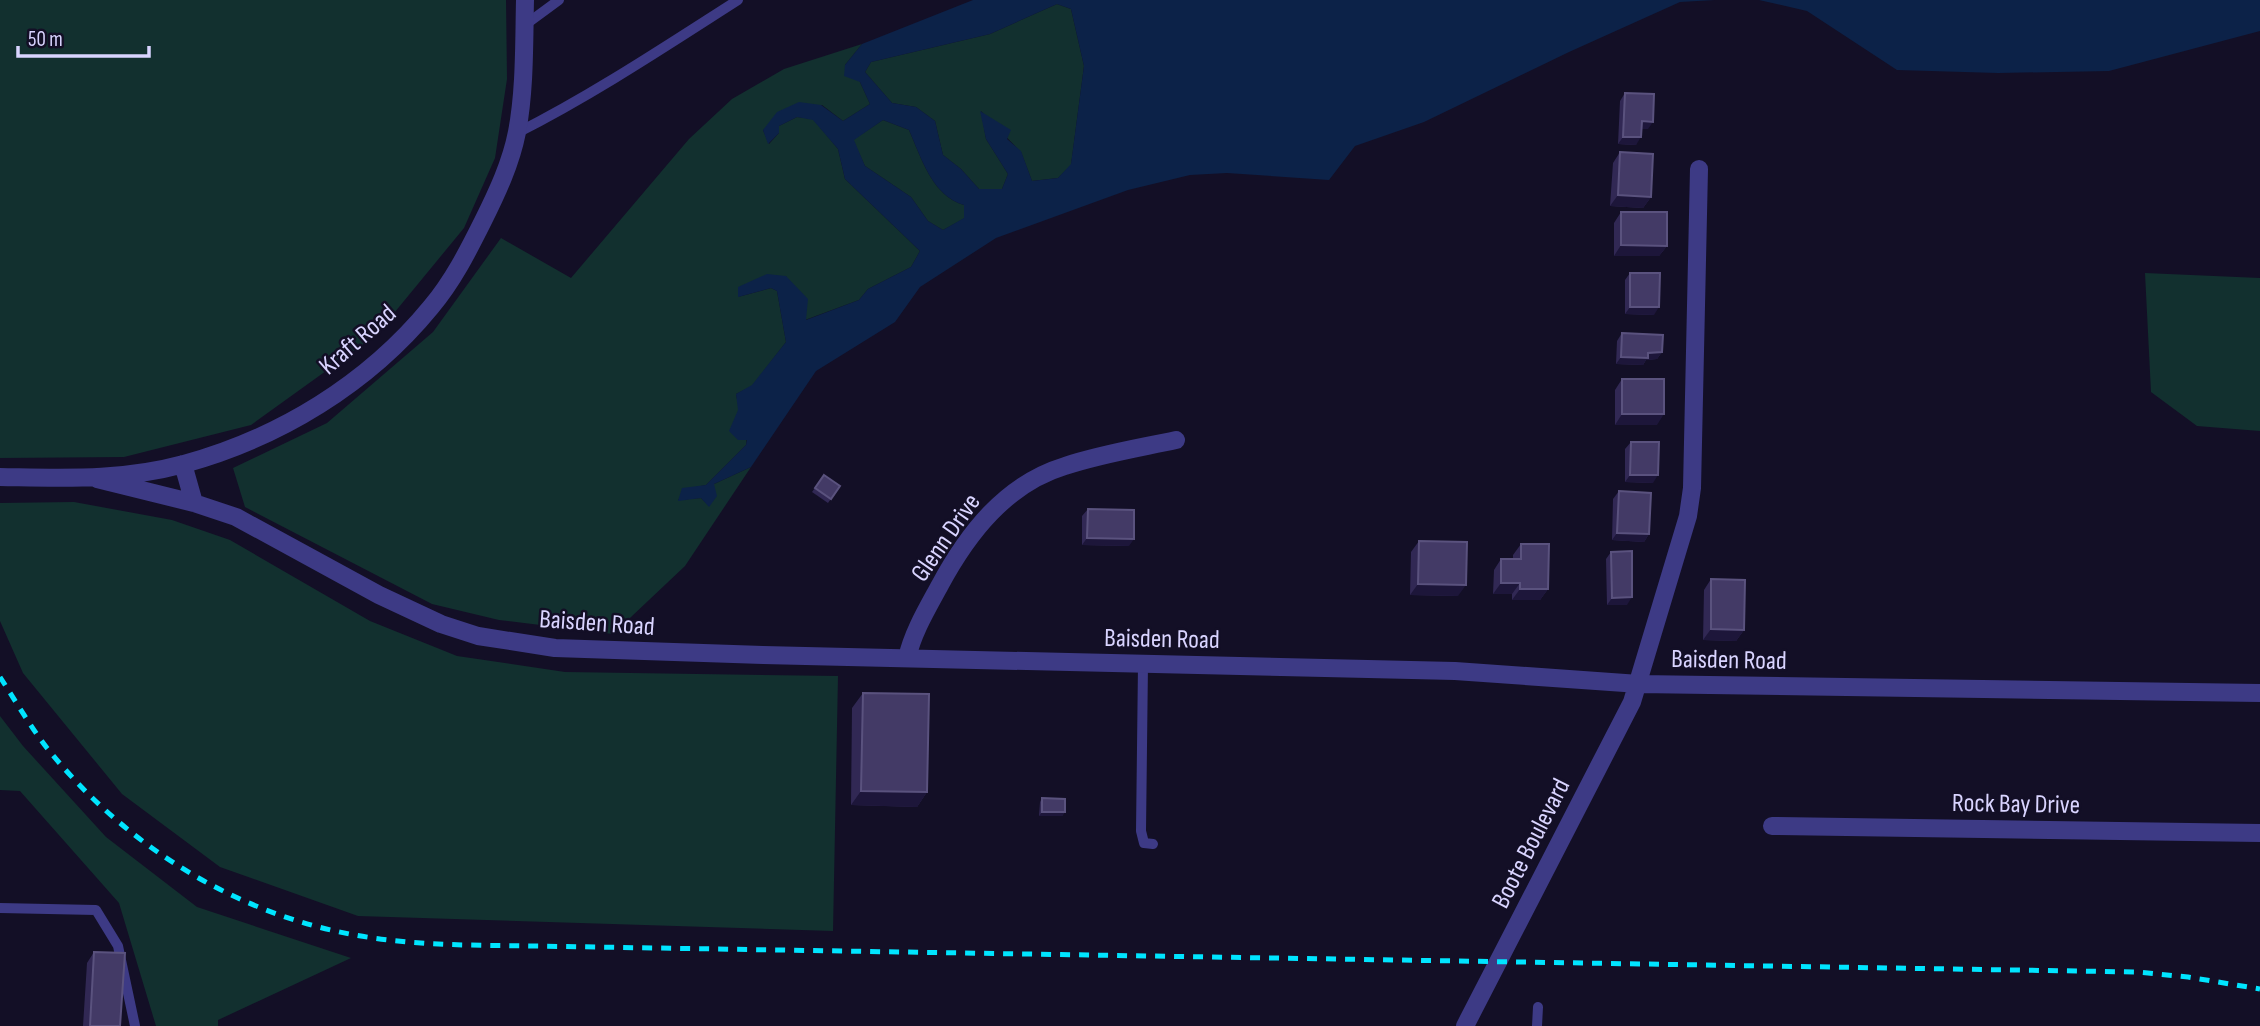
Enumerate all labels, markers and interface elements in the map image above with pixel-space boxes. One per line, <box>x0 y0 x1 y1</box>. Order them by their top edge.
scale bar <box>18 14 149 58</box>
text: 50 m <box>28 27 63 52</box>
street label: Kraft Road <box>313 298 403 382</box>
street label: Glenn Drive <box>905 488 988 588</box>
street label: Baisden Road <box>538 604 656 643</box>
street label: Baisden Road <box>1104 623 1220 656</box>
street label: Baisden Road <box>1671 644 1787 677</box>
street label: Boote Boulevard <box>1485 774 1577 914</box>
street label: Rock Bay Drive <box>1952 788 2080 821</box>

